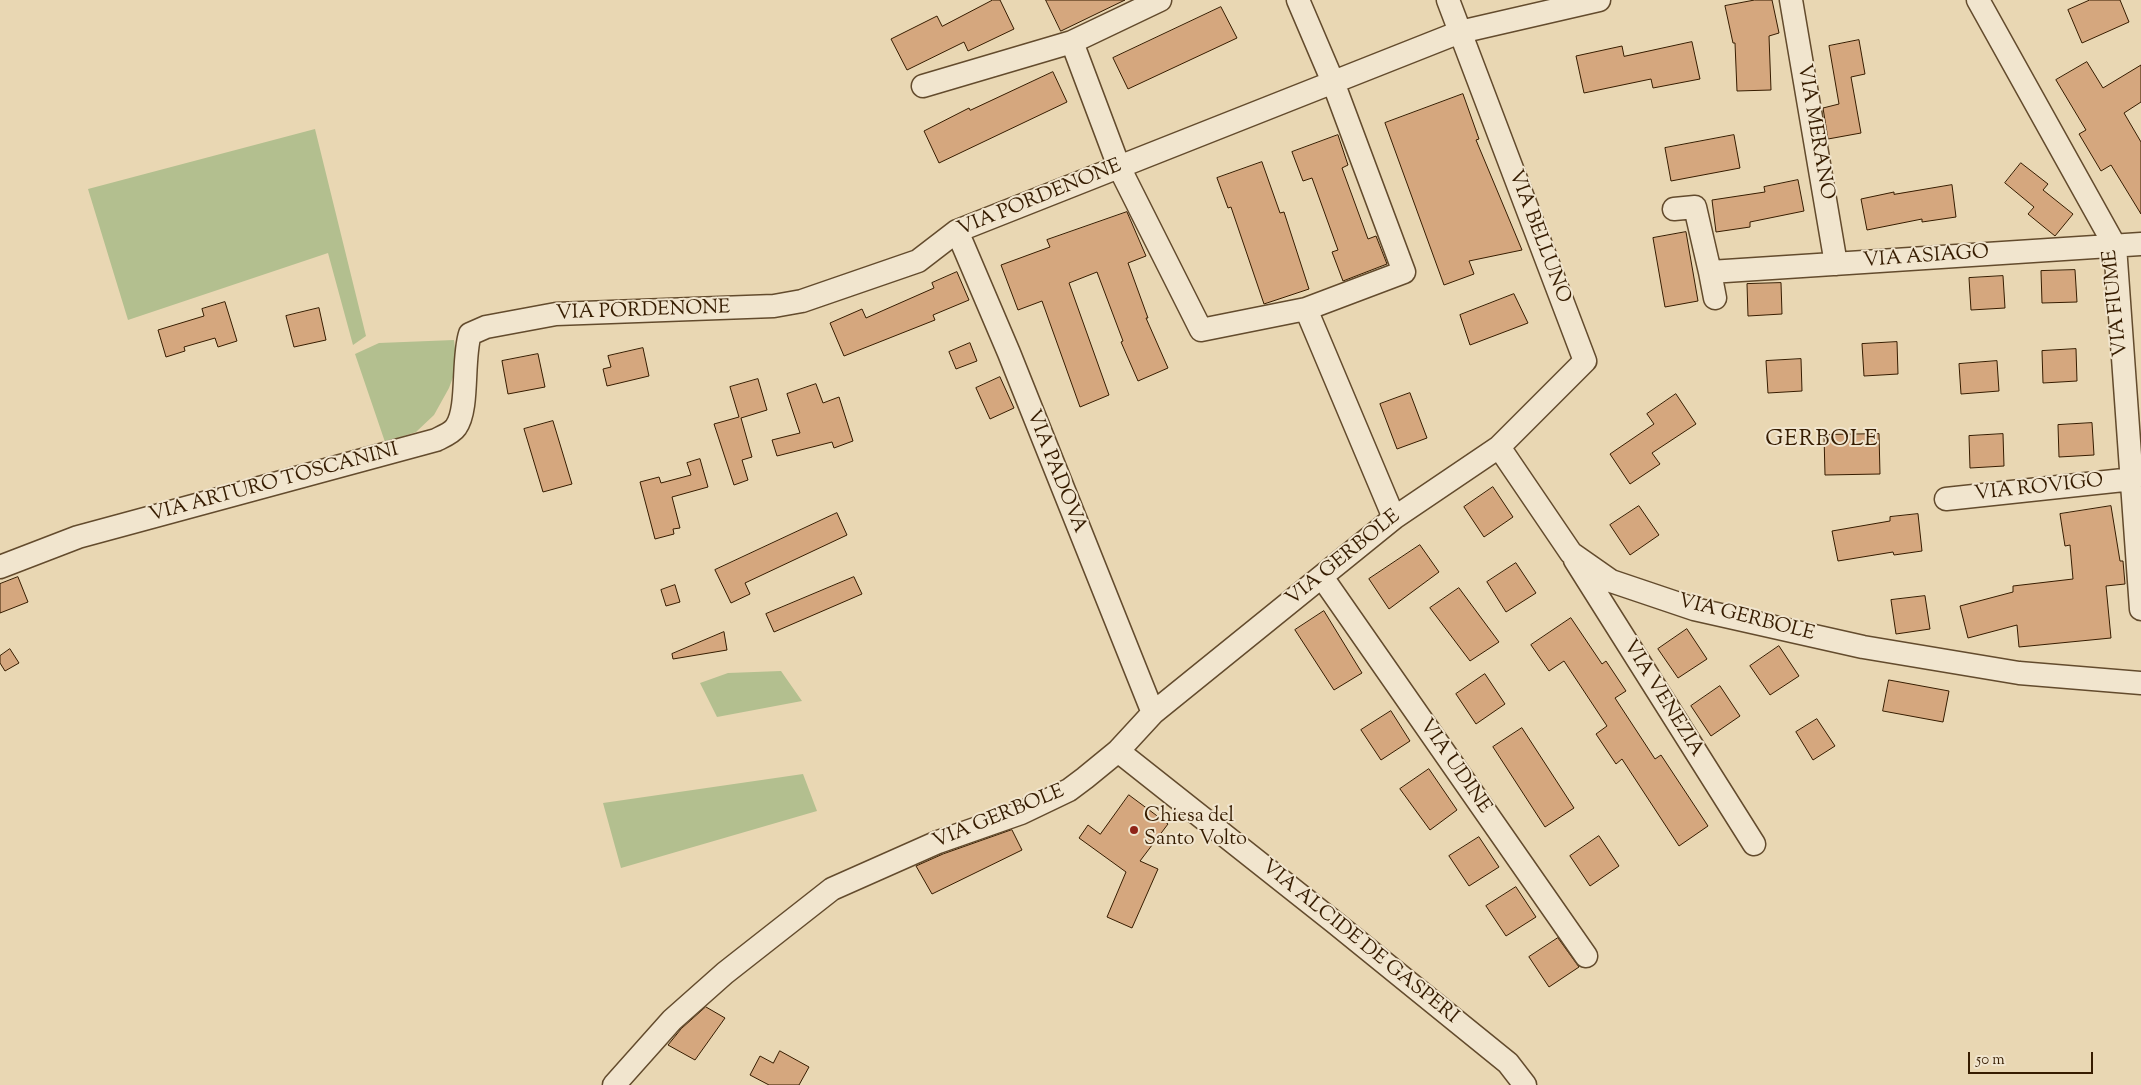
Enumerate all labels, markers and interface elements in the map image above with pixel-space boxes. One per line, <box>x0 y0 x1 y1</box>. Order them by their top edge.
street label: VIA MERANO <box>1790 62 1838 202</box>
street label: VIA PORDENONE <box>955 155 1125 243</box>
street label: VIA BELLUNO <box>1502 167 1574 307</box>
street label: VIA ASIAGO <box>1862 242 1990 274</box>
street label: VIA FIUME <box>2099 248 2135 358</box>
street label: VIA PORDENONE <box>555 297 731 327</box>
street label: VIA PADOVA <box>1019 407 1091 537</box>
district label: GERBOLE <box>1764 428 1880 454</box>
street label: VIA ARTURO TOSCANINI <box>147 439 401 529</box>
street label: VIA ROVIGO <box>1973 470 2105 508</box>
street label: VIA GERBOLE <box>1282 506 1406 612</box>
street label: VIA GERBOLE <box>1675 590 1817 648</box>
street label: VIA VENEZIA <box>1616 636 1708 762</box>
street label: VIA UDINE <box>1413 715 1495 819</box>
street label: VIA GERBOLE <box>930 781 1068 855</box>
place label: Chiesa del Santo Volto <box>1144 806 1247 853</box>
marker: Chiesa del Santo Volto <box>1128 824 1140 836</box>
street label: VIA ALCIDE DE GASPERI <box>1255 856 1463 1030</box>
scale bar <box>1971 1042 2096 1074</box>
text: 50 m <box>1976 1050 2005 1071</box>

